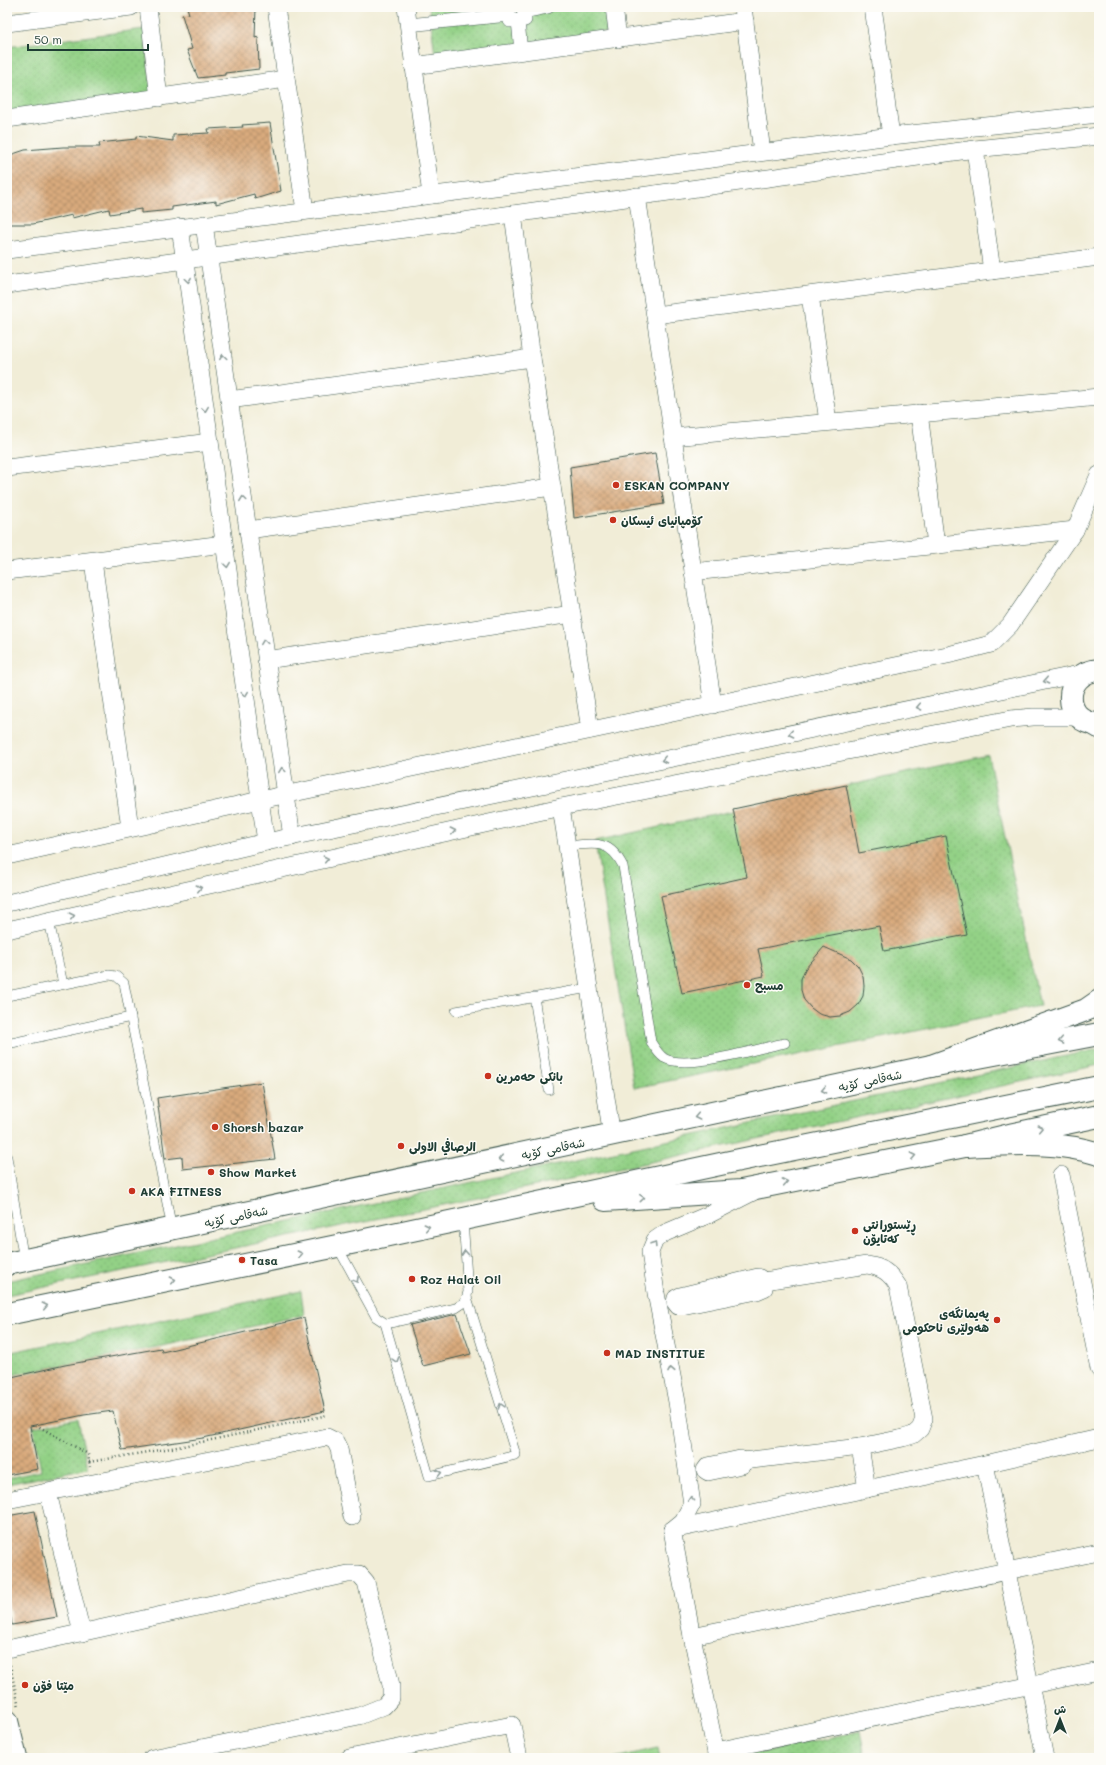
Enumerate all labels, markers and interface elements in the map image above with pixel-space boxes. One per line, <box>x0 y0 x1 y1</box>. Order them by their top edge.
scale bar <box>28 26 148 52</box>
text: 50 m <box>34 31 62 47</box>
one-way arrow <box>183 277 192 283</box>
one-way arrow <box>219 354 228 360</box>
one-way arrow <box>200 406 209 412</box>
place label: ESKAN COMPANY <box>624 477 730 493</box>
marker: ESKAN COMPANY <box>611 480 621 490</box>
one-way arrow <box>239 496 248 502</box>
place label: کۆمپانیای ئیسکان <box>621 512 703 529</box>
marker: کۆمپانیای ئیسکان <box>608 515 618 525</box>
one-way arrow <box>222 562 231 568</box>
one-way arrow <box>260 639 269 645</box>
one-way arrow <box>1043 676 1049 685</box>
one-way arrow <box>240 691 249 697</box>
one-way arrow <box>916 703 922 711</box>
one-way arrow <box>788 729 795 737</box>
one-way arrow <box>661 755 667 763</box>
one-way arrow <box>278 767 287 774</box>
one-way arrow <box>450 828 456 836</box>
one-way arrow <box>323 856 329 864</box>
one-way arrow <box>196 884 202 892</box>
one-way arrow <box>69 912 76 920</box>
place label: مسبح <box>755 977 784 994</box>
marker: مسبح <box>742 980 752 990</box>
one-way arrow <box>1058 1036 1064 1045</box>
street label: شەقامی کۆیە <box>837 1065 903 1095</box>
place label: بانكی حه‌مرین <box>496 1068 563 1085</box>
marker: بانكی حه‌مرین <box>483 1071 493 1081</box>
one-way arrow <box>821 1085 827 1093</box>
one-way arrow <box>694 1113 700 1121</box>
place label: Shorsh bazar <box>223 1119 304 1135</box>
marker: Shorsh bazar <box>210 1122 220 1132</box>
one-way arrow <box>1036 1125 1043 1133</box>
street label: شەقامی کۆیە <box>520 1133 586 1163</box>
place label: الرصافي الاولى <box>409 1138 476 1156</box>
marker: الرصافي الاولى <box>396 1141 406 1151</box>
one-way arrow <box>910 1153 916 1161</box>
one-way arrow <box>498 1155 504 1163</box>
place label: Show Market <box>219 1164 297 1180</box>
marker: Show Market <box>206 1167 216 1177</box>
one-way arrow <box>782 1179 788 1187</box>
place label: AKA FITNESS <box>140 1183 222 1199</box>
marker: AKA FITNESS <box>127 1186 137 1196</box>
one-way arrow <box>639 1193 645 1202</box>
street label: شەقامی کۆیە <box>203 1201 269 1231</box>
place label: ڕێستورانتی کەتایۆن <box>863 1216 916 1247</box>
one-way arrow <box>424 1223 430 1231</box>
marker: ڕێستورانتی کەتایۆن <box>850 1226 860 1236</box>
one-way arrow <box>649 1241 656 1248</box>
one-way arrow <box>297 1250 303 1258</box>
one-way arrow <box>461 1250 470 1256</box>
place label: Tasa <box>250 1252 278 1268</box>
marker: Tasa <box>237 1255 247 1265</box>
place label: Roz Halat Oil <box>420 1271 501 1287</box>
marker: Roz Halat Oil <box>407 1274 417 1284</box>
one-way arrow <box>169 1276 176 1284</box>
one-way arrow <box>351 1276 359 1283</box>
one-way arrow <box>42 1302 48 1311</box>
place label: پەیمانگەی هەولێری ناحکومی <box>902 1305 990 1336</box>
marker: پەیمانگەی هەولێری ناحکومی <box>992 1315 1002 1325</box>
place label: MAD INSTITUE <box>615 1345 705 1361</box>
marker: MAD INSTITUE <box>602 1348 612 1358</box>
one-way arrow <box>391 1356 400 1363</box>
one-way arrow <box>667 1367 676 1373</box>
one-way arrow <box>497 1403 506 1410</box>
one-way arrow <box>435 1470 442 1478</box>
one-way arrow <box>686 1495 695 1502</box>
place label: مێتا فۆن <box>33 1677 74 1694</box>
marker: مێتا فۆن <box>20 1680 30 1690</box>
north arrow <box>1040 1699 1080 1739</box>
text: ش <box>1054 1701 1066 1716</box>

